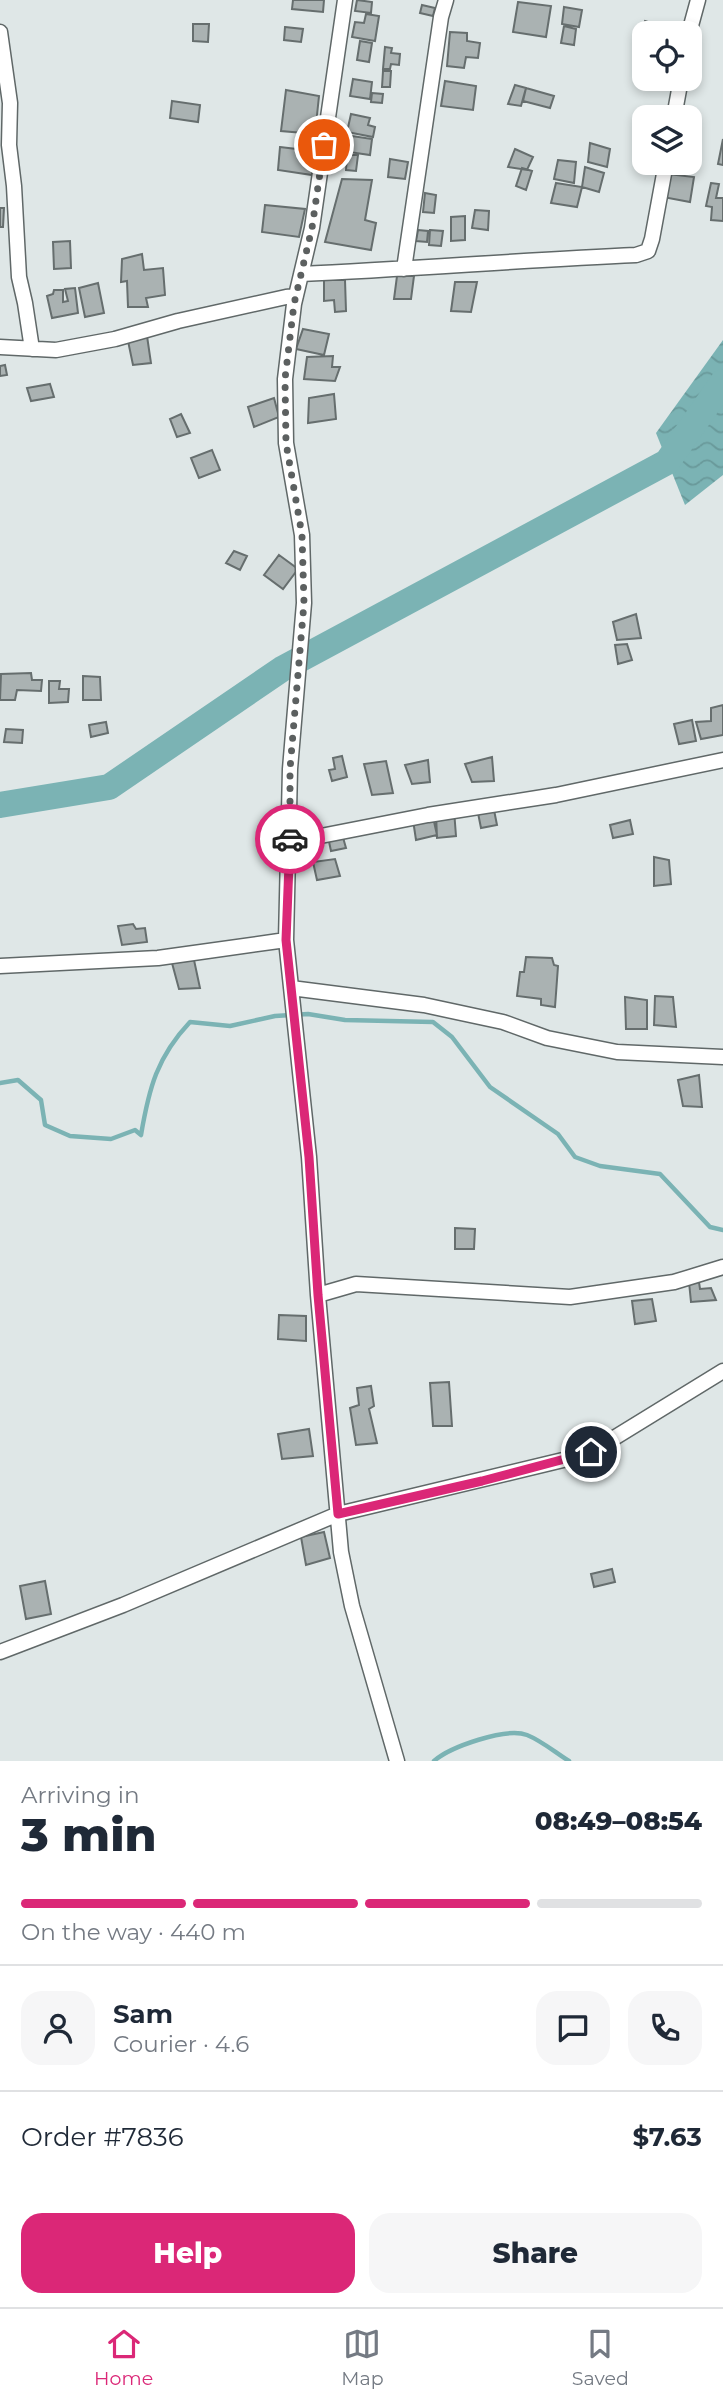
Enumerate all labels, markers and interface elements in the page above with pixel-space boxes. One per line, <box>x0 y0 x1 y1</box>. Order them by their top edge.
map controls <box>632 21 702 175</box>
button: locate <box>632 21 702 91</box>
button: layers <box>632 105 702 175</box>
pin <box>294 115 354 175</box>
icon: bag <box>305 126 343 164</box>
courier <box>255 804 325 874</box>
icon: car <box>271 820 309 858</box>
pin <box>561 1422 621 1482</box>
icon: home <box>572 1433 610 1471</box>
text: Arriving in <box>21 1781 140 1809</box>
text: 08:49–08:54 <box>535 1805 702 1837</box>
text: 3 min <box>21 1806 157 1863</box>
text: On the way · 440 m <box>21 1918 246 1946</box>
button: person <box>21 1991 95 2065</box>
button: chat <box>536 1991 610 2065</box>
button: phone <box>628 1991 702 2065</box>
text: Sam <box>113 1998 173 2030</box>
text: Courier · 4.6 <box>113 2030 249 2058</box>
text: Order #7836 <box>21 2121 184 2153</box>
text: $7.63 <box>632 2121 702 2153</box>
button: Help <box>21 2213 355 2293</box>
button: Share <box>369 2213 702 2293</box>
tab: Home <box>94 2325 153 2390</box>
tab: Map <box>341 2325 384 2390</box>
tab: Saved <box>572 2325 629 2390</box>

